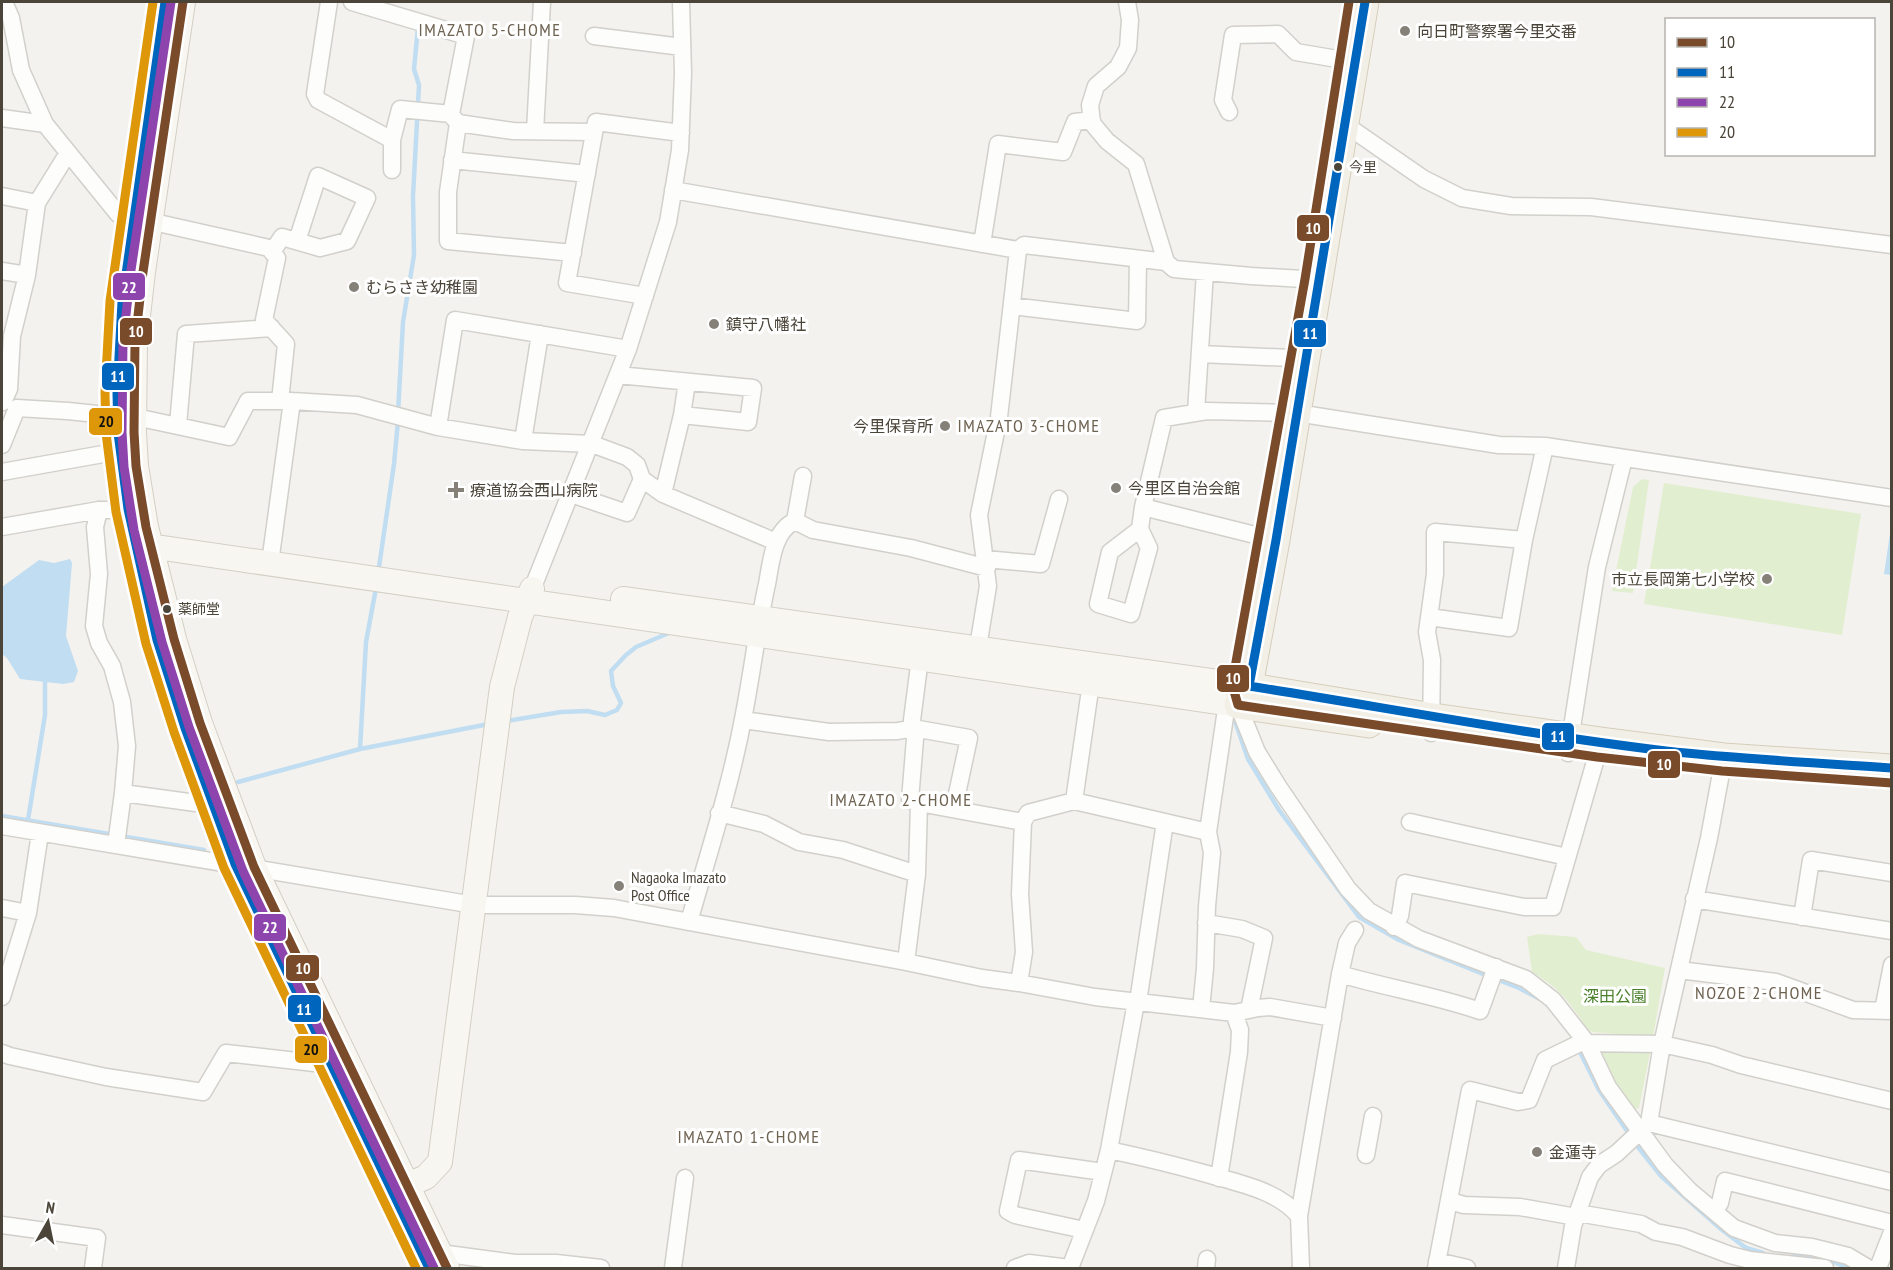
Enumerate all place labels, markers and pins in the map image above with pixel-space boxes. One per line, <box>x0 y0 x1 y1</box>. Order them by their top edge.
place label: 向日町警察署今里交番 <box>1417 21 1577 41</box>
marker: 向日町警察署今里交番 <box>1398 24 1412 38</box>
place label: 今里 <box>1349 158 1377 176</box>
marker: 今里 <box>1332 161 1344 173</box>
place label: むらさき幼稚園 <box>366 277 478 297</box>
marker: むらさき幼稚園 <box>347 280 361 294</box>
place label: 鎮守八幡社 <box>726 314 806 334</box>
marker: 鎮守八幡社 <box>707 317 721 331</box>
place label: 今里保育所 <box>853 416 933 436</box>
marker: 今里保育所 <box>938 419 952 433</box>
place label: 今里区自治会館 <box>1128 478 1240 498</box>
place label: 療道協会西山病院 <box>470 480 598 500</box>
marker: 療道協会西山病院 <box>447 481 465 499</box>
marker: 今里区自治会館 <box>1109 481 1123 495</box>
place label: 市立長岡第七小学校 <box>1611 569 1755 589</box>
marker: 市立長岡第七小学校 <box>1760 572 1774 586</box>
place label: 薬師堂 <box>178 600 220 618</box>
marker: 薬師堂 <box>161 603 173 615</box>
place label: Nagaoka Imazato Post Office <box>631 867 726 905</box>
marker: Nagaoka Imazato Post Office <box>612 879 626 893</box>
place label: 金蓮寺 <box>1549 1142 1597 1162</box>
marker: 金蓮寺 <box>1530 1145 1544 1159</box>

